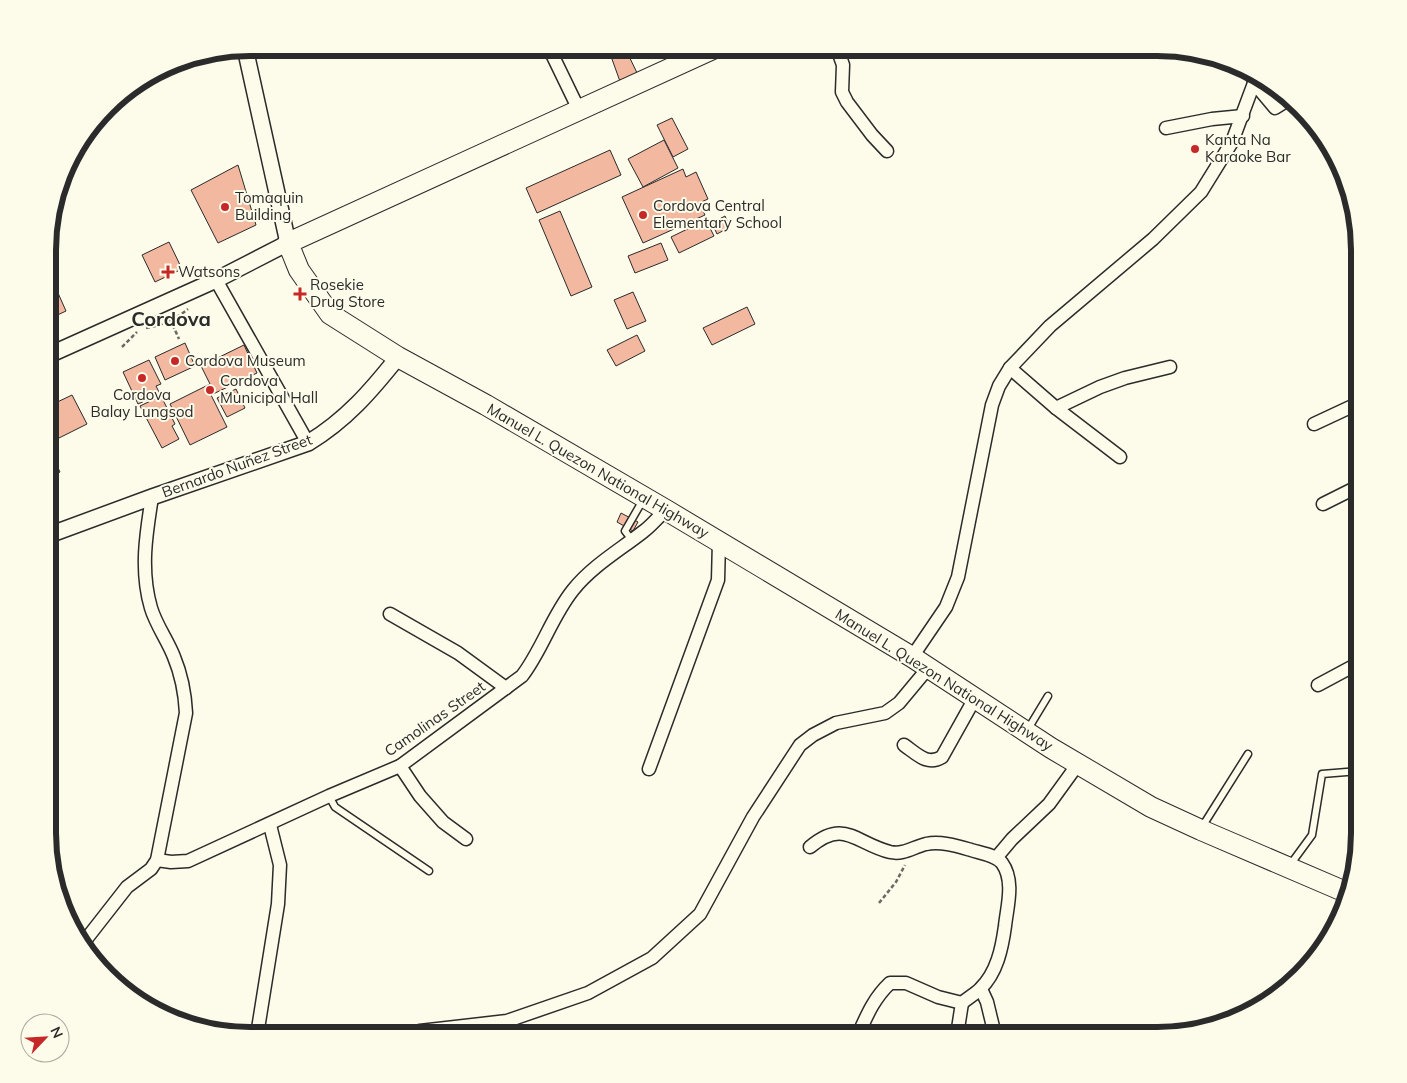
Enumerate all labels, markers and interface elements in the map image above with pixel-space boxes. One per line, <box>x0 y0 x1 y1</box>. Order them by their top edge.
place label: Kanta Na Karaoke Bar <box>1205 130 1291 166</box>
marker: Kanta Na Karaoke Bar <box>1189 143 1201 155</box>
place label: Tomaquin Building <box>235 188 304 224</box>
place label: Cordova Central Elementary School <box>653 196 782 232</box>
marker: Tomaquin Building <box>219 201 231 213</box>
marker: Cordova Central Elementary School <box>637 209 649 221</box>
place label: Watsons <box>178 262 240 281</box>
marker: Watsons <box>162 266 174 278</box>
place label: Rosekie Drug Store <box>310 275 385 311</box>
marker: Rosekie Drug Store <box>294 288 306 300</box>
district label: Cordova <box>131 306 211 331</box>
place label: Cordova Museum <box>185 351 306 370</box>
marker: Cordova Museum <box>169 355 181 367</box>
place label: Cordova Municipal Hall <box>220 371 318 407</box>
marker: Cordova Balay Lungsod <box>136 372 148 384</box>
marker: Cordova Municipal Hall <box>204 384 216 396</box>
place label: Cordova Balay Lungsod <box>90 385 194 421</box>
street label: Manuel L. Quezon National Highway <box>484 399 713 542</box>
street label: Bernardo Nuñez Street <box>159 430 314 502</box>
street label: Manuel L. Quezon National Highway <box>832 604 1057 755</box>
street label: Camolinas Street <box>381 677 489 760</box>
north arrow <box>20 1013 70 1063</box>
text: N <box>46 1024 67 1041</box>

